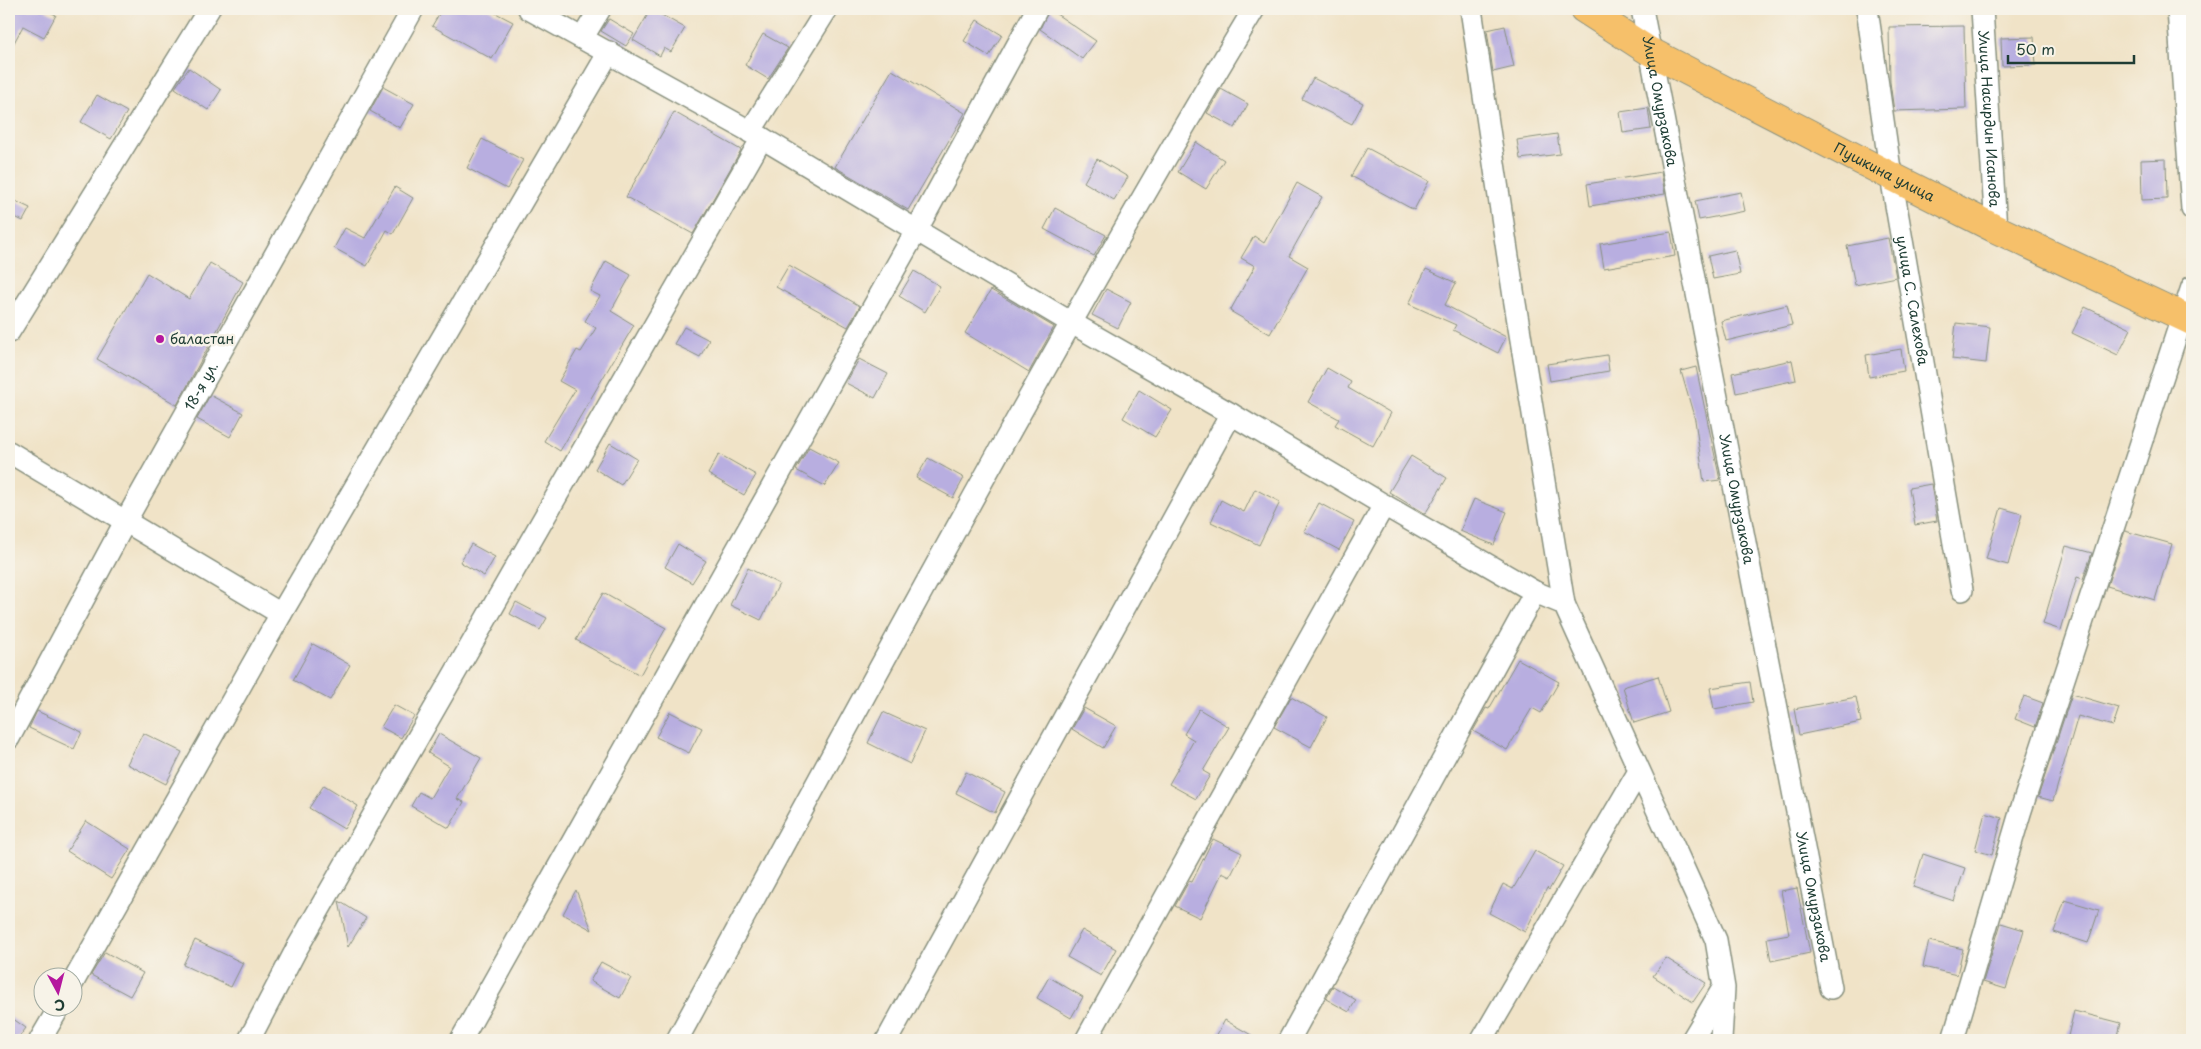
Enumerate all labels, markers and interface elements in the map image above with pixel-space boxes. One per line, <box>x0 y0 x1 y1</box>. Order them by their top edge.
street label: Улица Насирдин Исанова <box>1973 30 2006 208</box>
scale bar <box>2008 32 2135 64</box>
street label: Улица Омурзакова <box>1637 34 1683 168</box>
text: 50 m <box>2016 37 2055 60</box>
street label: Пушкина улица <box>1830 137 1939 207</box>
street label: улица С. Салехова <box>1891 234 1934 367</box>
place label: баластан <box>170 328 234 349</box>
marker: баластан <box>154 333 166 345</box>
street label: 18-я ул. <box>179 357 223 414</box>
street label: Улица Омурзакова <box>1714 432 1760 566</box>
street label: Улица Омурзакова <box>1791 830 1837 964</box>
north arrow <box>32 966 82 1016</box>
text: С <box>53 994 66 1016</box>

